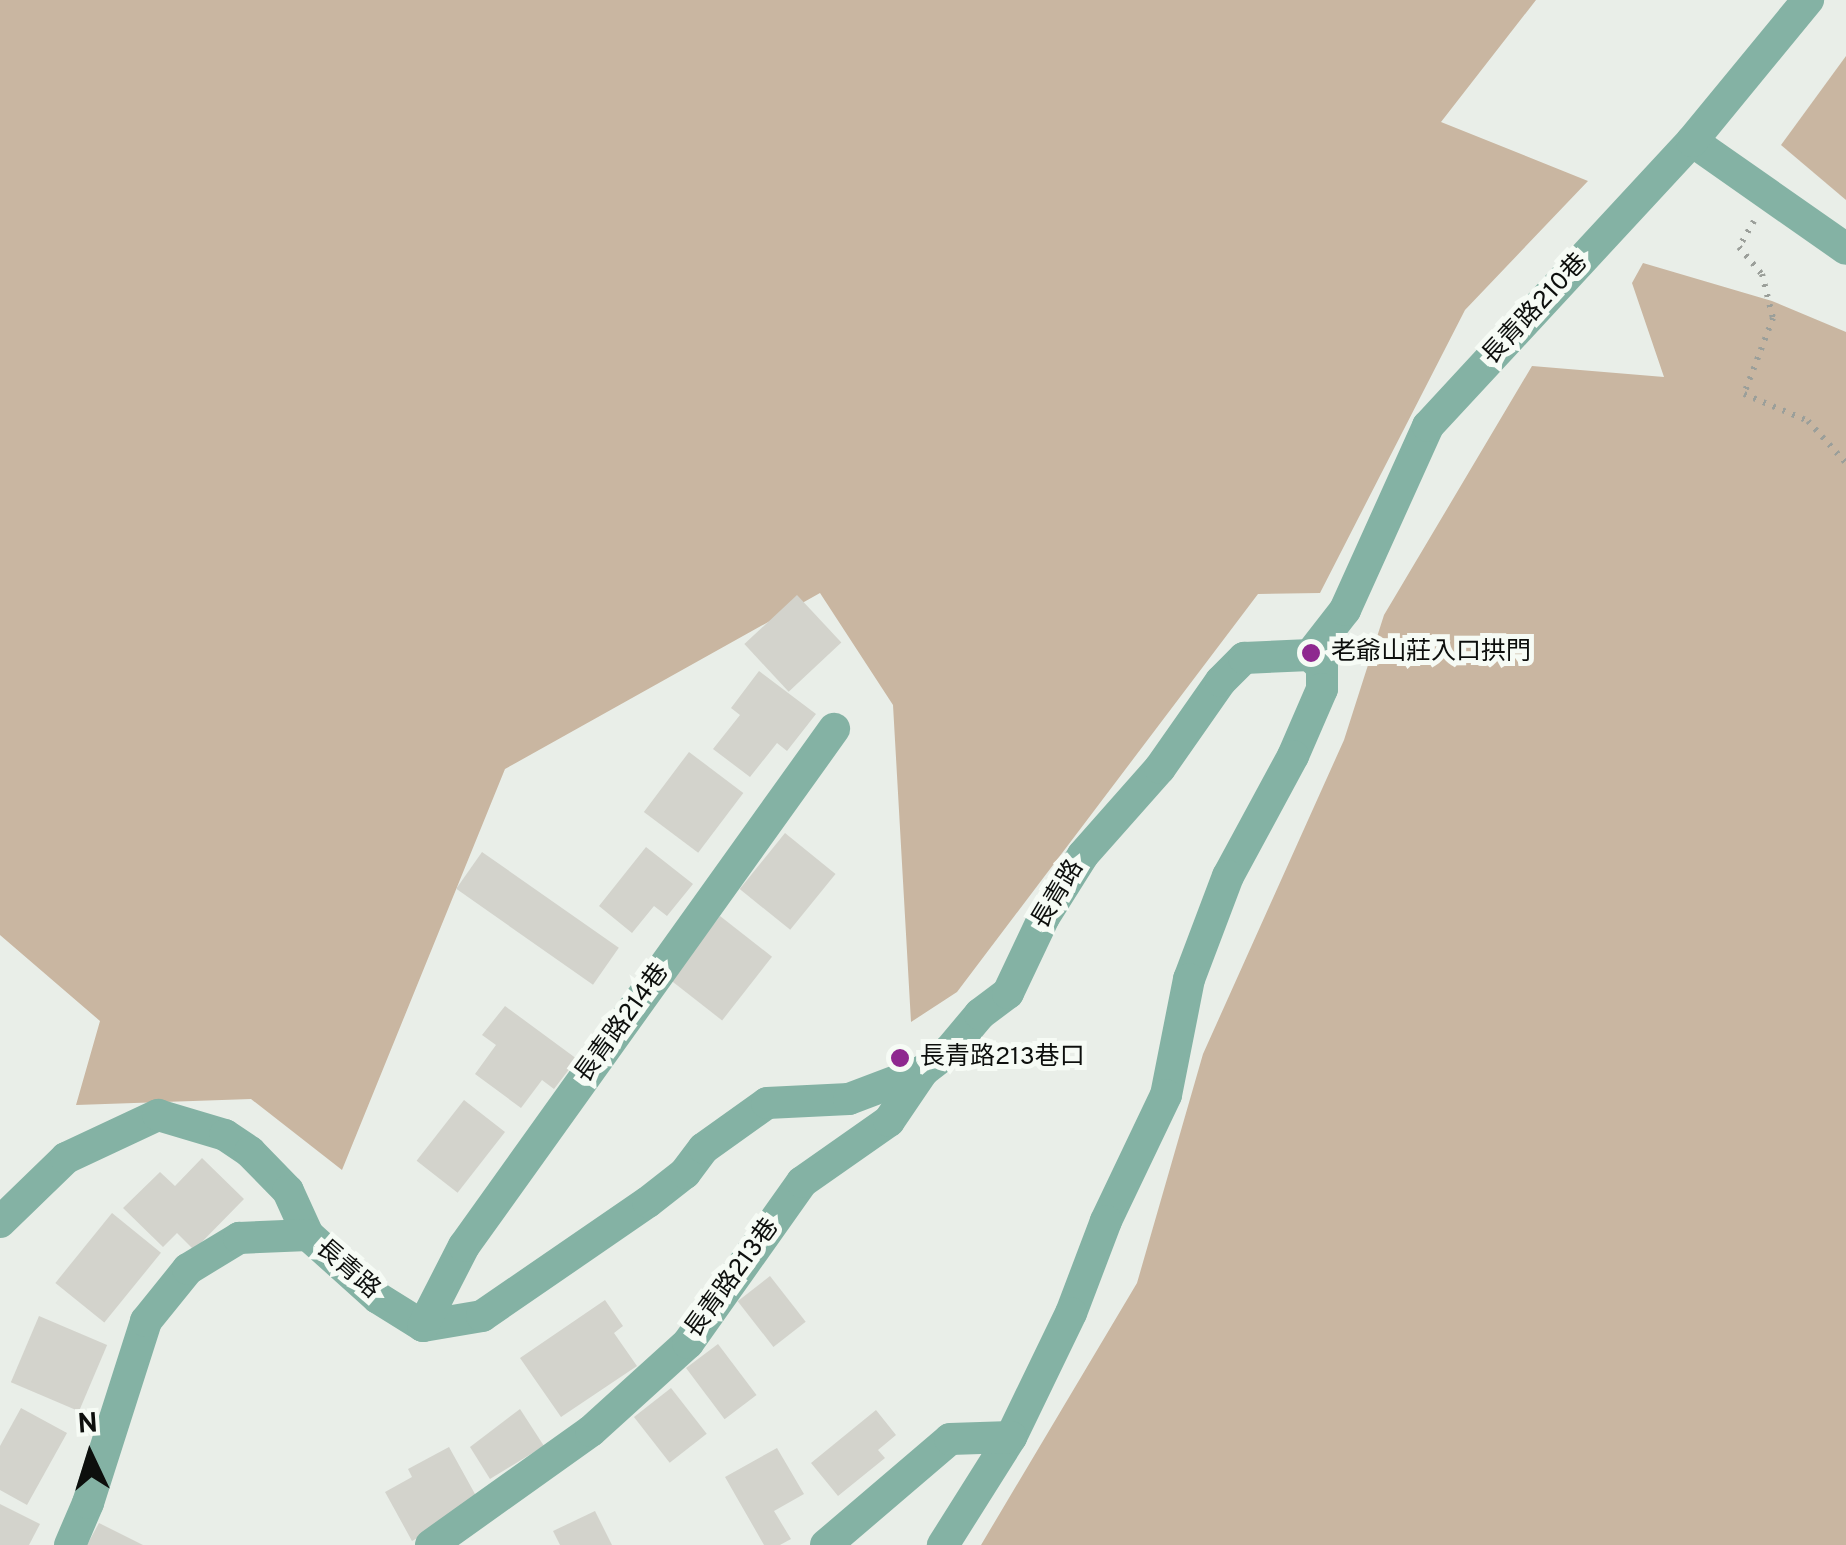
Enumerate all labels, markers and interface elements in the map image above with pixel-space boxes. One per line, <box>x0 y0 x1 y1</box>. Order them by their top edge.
street label: 長青路210巷 <box>1477 248 1595 372</box>
place label: 老爺山莊入口拱門 <box>1331 638 1531 668</box>
marker: 老爺山莊入口拱門 <box>1300 642 1322 664</box>
street label: 長青路 <box>1027 855 1091 935</box>
street label: 長青路214巷 <box>570 959 676 1089</box>
place label: 長青路213巷口 <box>920 1043 1085 1073</box>
marker: 長青路213巷口 <box>889 1047 911 1069</box>
street label: 長青路213巷 <box>680 1214 786 1344</box>
street label: 長青路 <box>309 1234 385 1306</box>
north arrow <box>40 1405 140 1505</box>
text: N <box>77 1406 99 1444</box>

